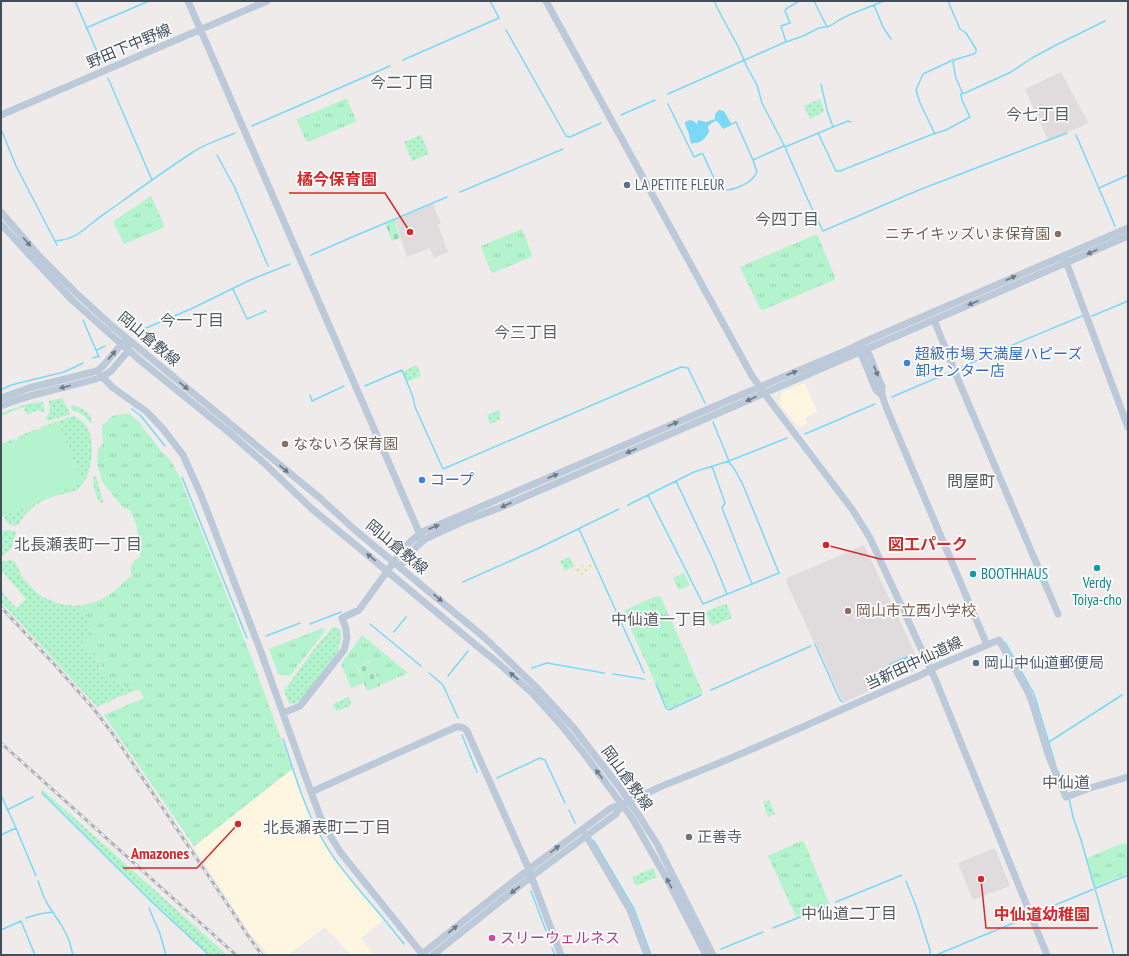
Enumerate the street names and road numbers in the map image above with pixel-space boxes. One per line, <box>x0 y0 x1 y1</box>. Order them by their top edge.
street label: 野田下中野線 <box>84 19 174 72</box>
street label: 岡山倉敷線 <box>114 307 184 370</box>
street label: 岡山倉敷線 <box>362 515 432 578</box>
street label: 当新田中仙道線 <box>862 632 965 693</box>
street label: 岡山倉敷線 <box>598 742 657 814</box>

